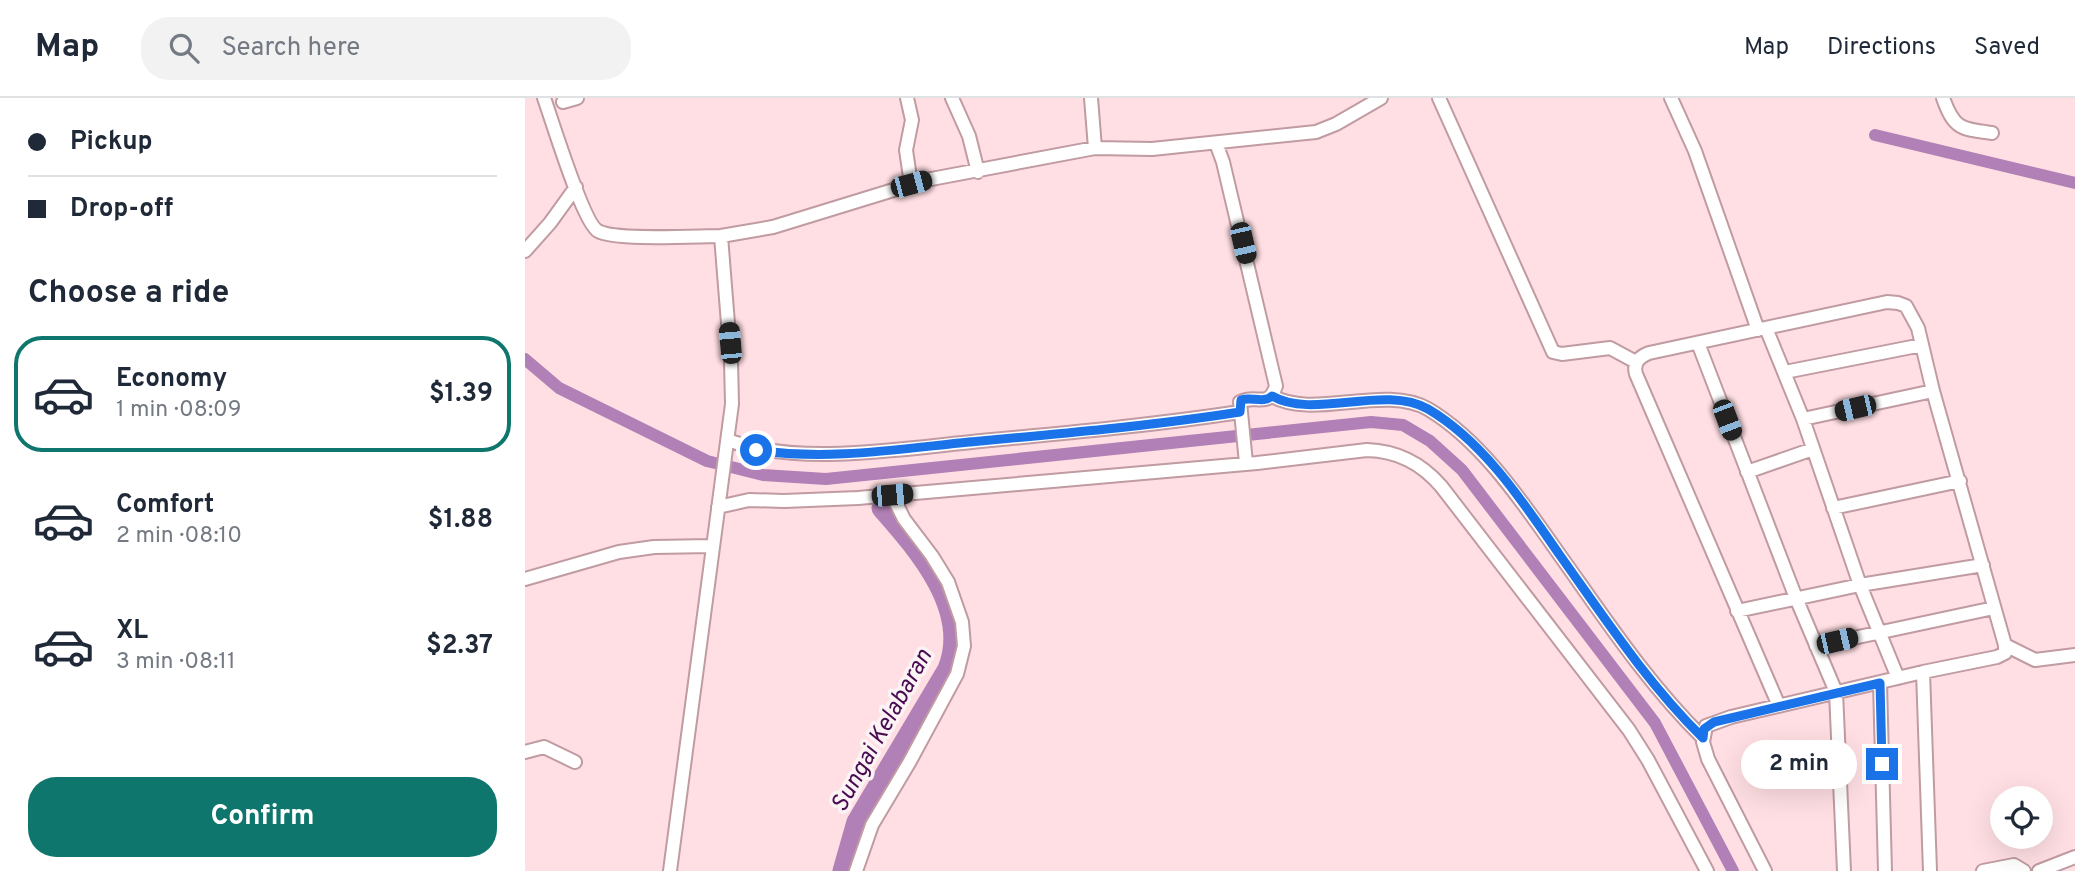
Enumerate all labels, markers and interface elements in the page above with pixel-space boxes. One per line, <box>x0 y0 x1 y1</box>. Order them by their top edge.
search box <box>141 17 631 80</box>
text: Map <box>35 27 99 69</box>
icon: search <box>165 29 203 67</box>
text: Search here <box>221 32 360 65</box>
text: Map <box>1744 33 1789 63</box>
text: Directions <box>1827 33 1936 63</box>
text: Saved <box>1974 33 2040 63</box>
text: Pickup <box>70 126 153 159</box>
car <box>888 168 935 200</box>
text: Drop-off <box>70 193 173 226</box>
car <box>1229 220 1258 266</box>
text: Choose a ride <box>28 274 229 314</box>
car <box>718 321 743 365</box>
icon: car <box>32 363 95 426</box>
text: Economy <box>116 363 227 396</box>
text: $1.39 <box>429 378 493 411</box>
car <box>1833 393 1878 423</box>
text: 1 min · 08:09 <box>116 396 242 425</box>
car <box>1710 397 1745 443</box>
route start <box>740 434 772 466</box>
car <box>871 483 914 507</box>
icon: car <box>32 489 95 552</box>
text: Comfort <box>116 489 214 522</box>
text: $1.88 <box>428 504 493 537</box>
text: 2 min · 08:10 <box>116 522 242 551</box>
icon: car <box>32 615 95 678</box>
text: XL <box>116 615 148 648</box>
car <box>1815 626 1860 656</box>
text: $2.37 <box>426 630 493 663</box>
water label: Sungai Kelabaran <box>825 644 940 818</box>
text: 3 min · 08:11 <box>116 648 235 677</box>
callout: 2 min <box>1742 740 1857 788</box>
route end <box>1866 748 1898 780</box>
text: 2 min <box>1769 750 1829 779</box>
button: Confirm <box>28 777 497 857</box>
map controls <box>1990 786 2053 849</box>
button: locate <box>1990 786 2053 849</box>

